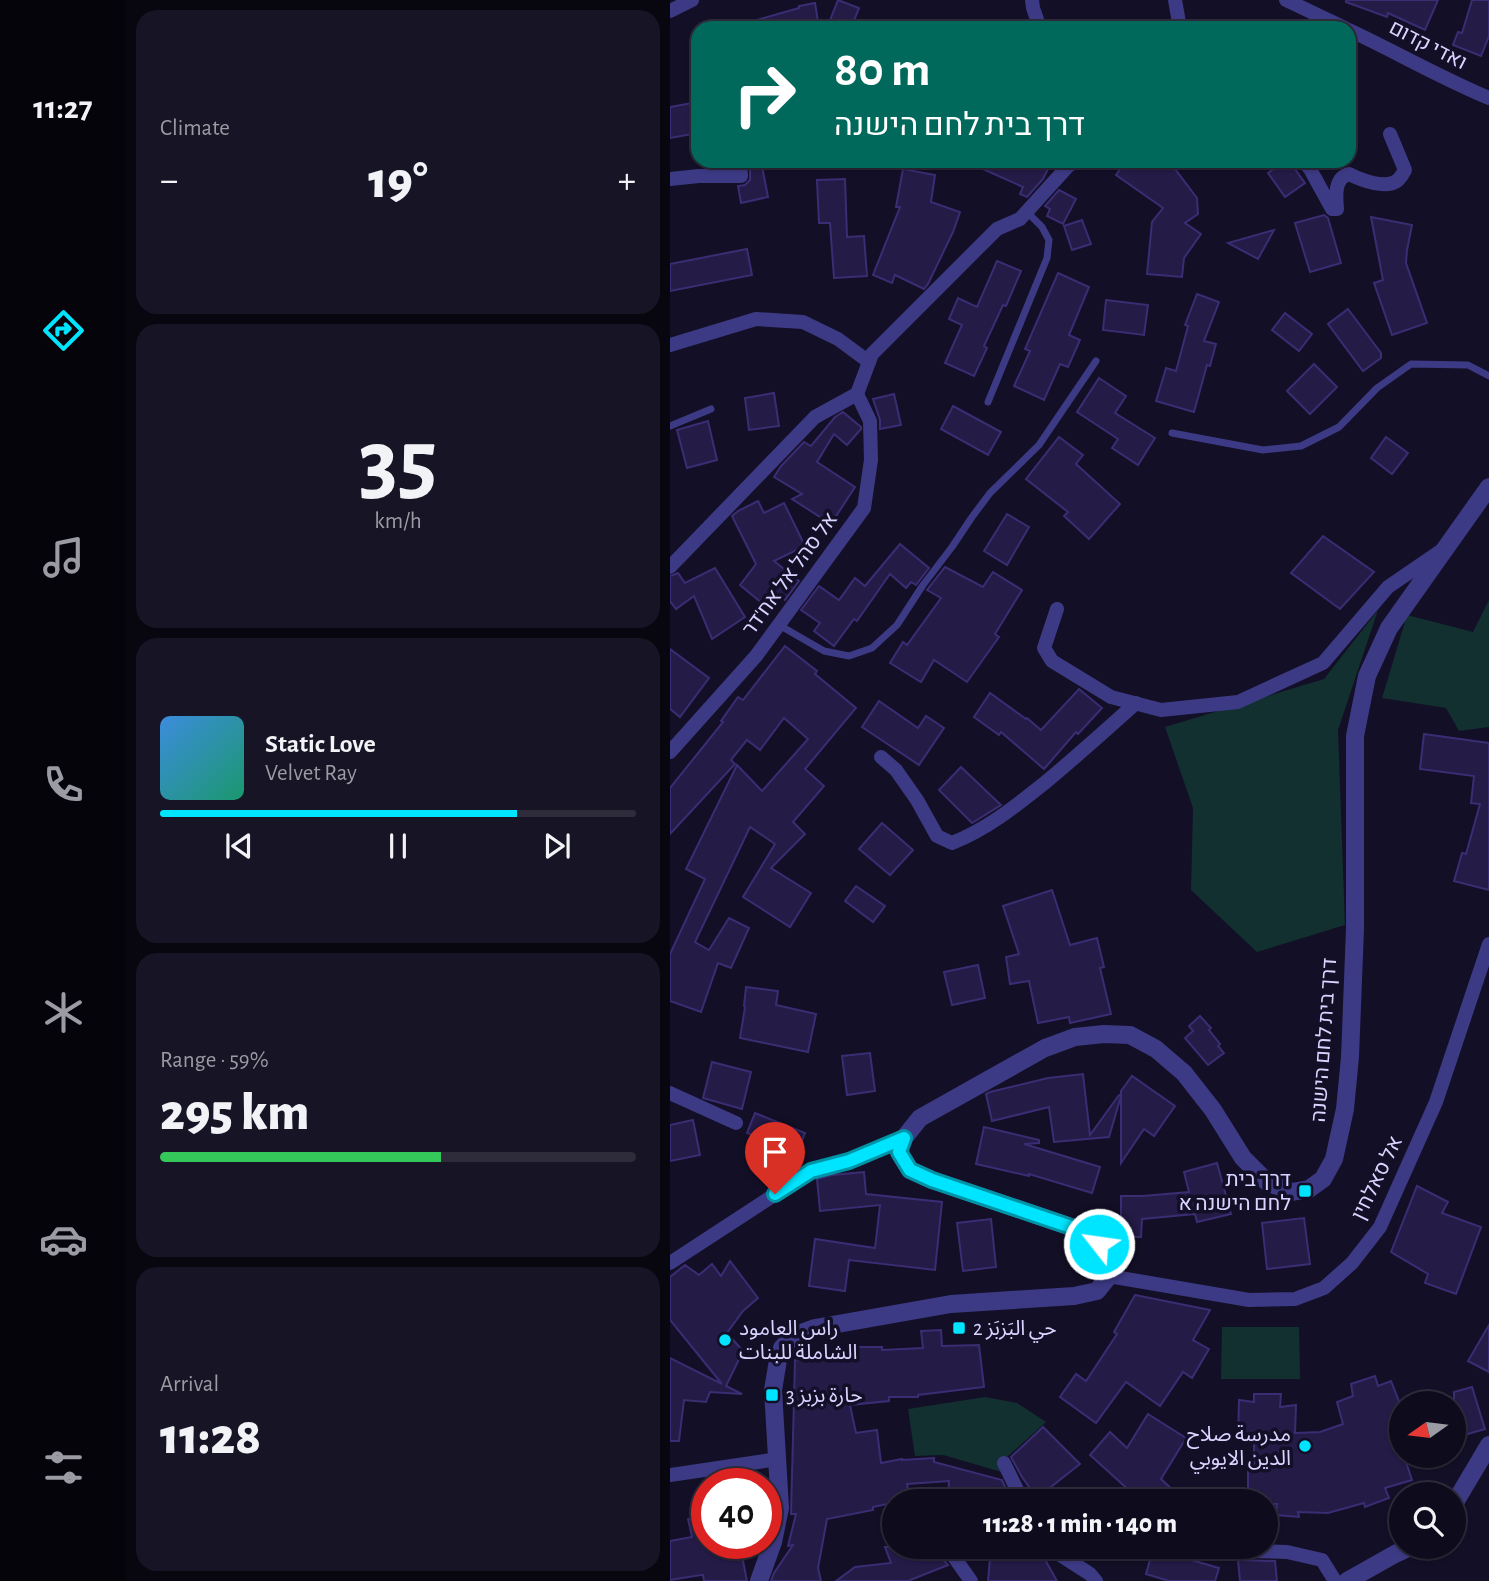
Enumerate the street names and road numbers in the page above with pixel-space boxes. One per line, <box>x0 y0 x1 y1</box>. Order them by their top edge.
street label: ואדי קדום <box>1386 17 1470 73</box>
street label: אל סהל אל אח'דר <box>738 509 842 639</box>
street label: דרך בית לחם הישנה <box>1308 957 1340 1123</box>
street label: אל סאלחין <box>1348 1133 1406 1223</box>

